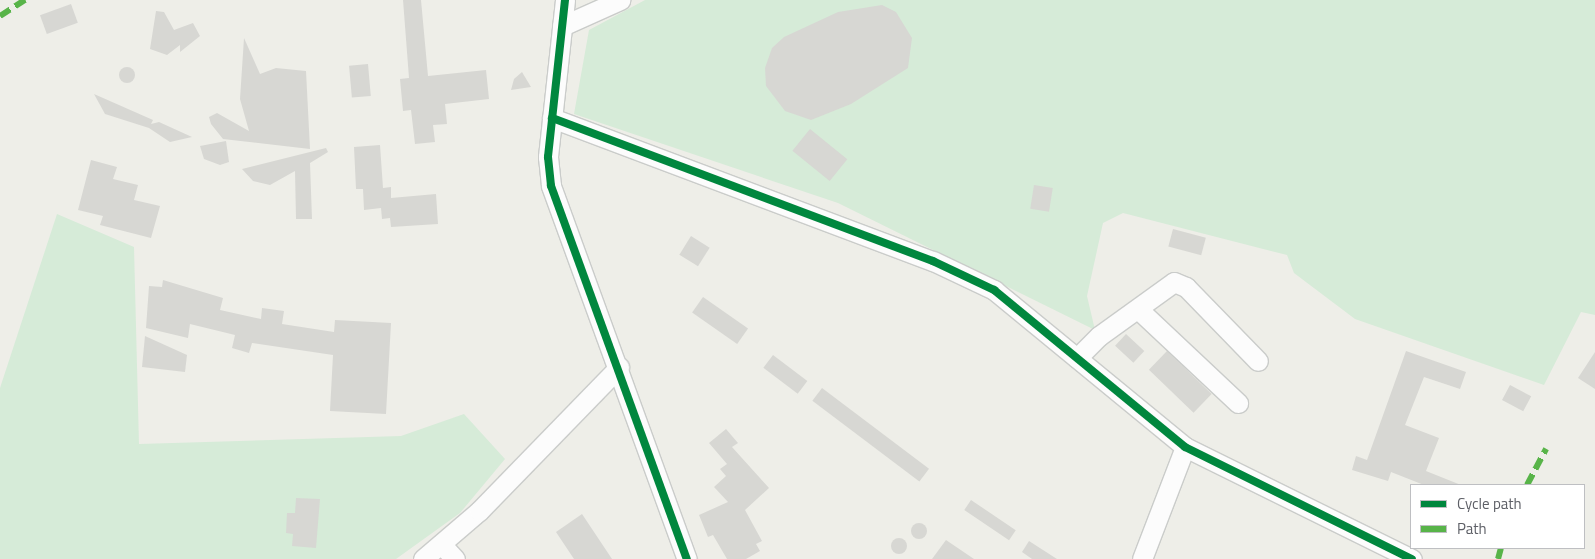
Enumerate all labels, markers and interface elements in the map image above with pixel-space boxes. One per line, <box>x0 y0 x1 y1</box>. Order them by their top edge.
legend <box>1410 484 1585 549</box>
text: Cycle path <box>1457 492 1522 515</box>
text: Path <box>1457 517 1487 540</box>

